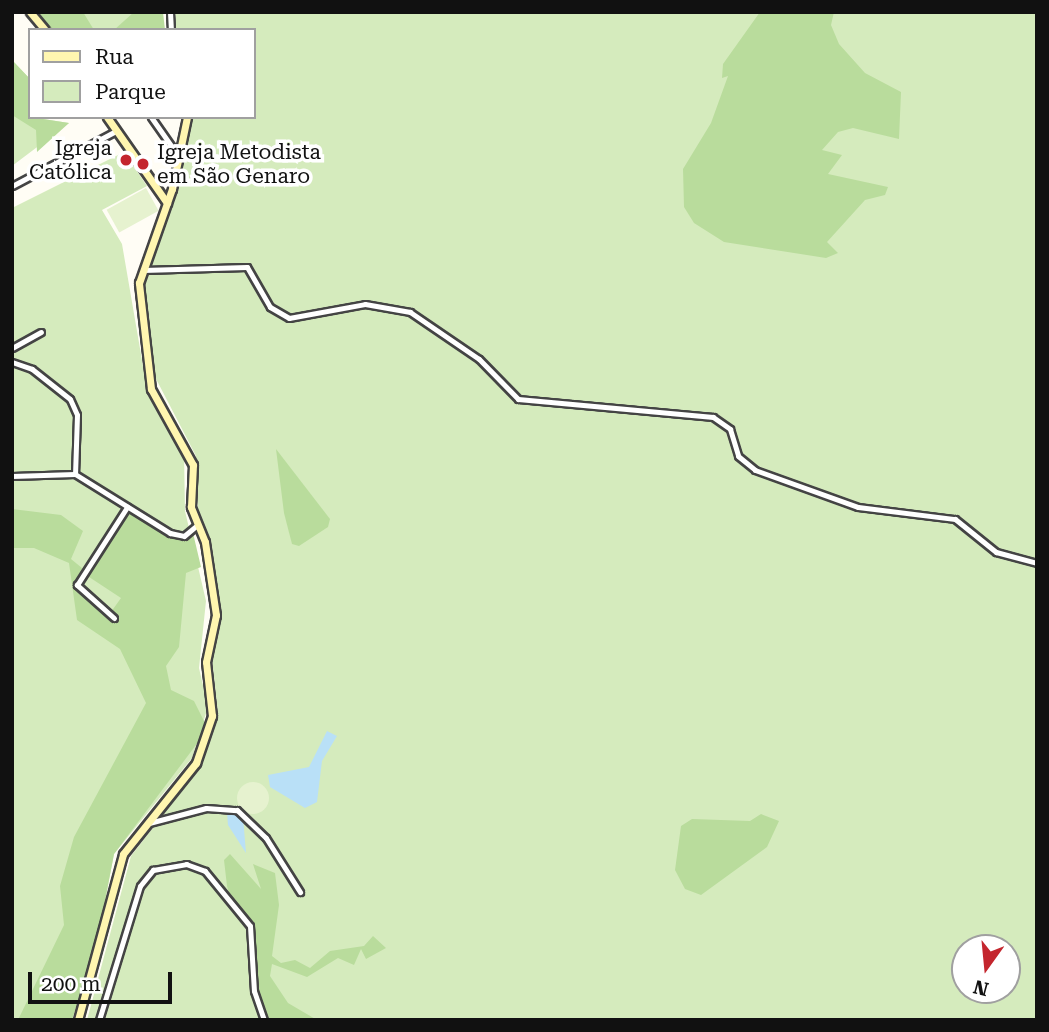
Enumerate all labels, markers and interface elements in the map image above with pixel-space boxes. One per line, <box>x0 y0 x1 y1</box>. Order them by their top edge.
legend <box>28 28 256 119</box>
text: Rua <box>95 45 134 69</box>
text: Parque <box>95 80 166 104</box>
place label: Igreja Católica <box>29 135 112 185</box>
place label: Igreja Metodista em São Genaro <box>157 139 321 189</box>
marker: Igreja Católica <box>118 152 134 168</box>
marker: Igreja Metodista em São Genaro <box>135 156 151 172</box>
north arrow <box>951 934 1021 1004</box>
scale bar <box>32 958 175 1002</box>
text: 200 m <box>41 972 101 996</box>
text: N <box>971 975 991 1001</box>

